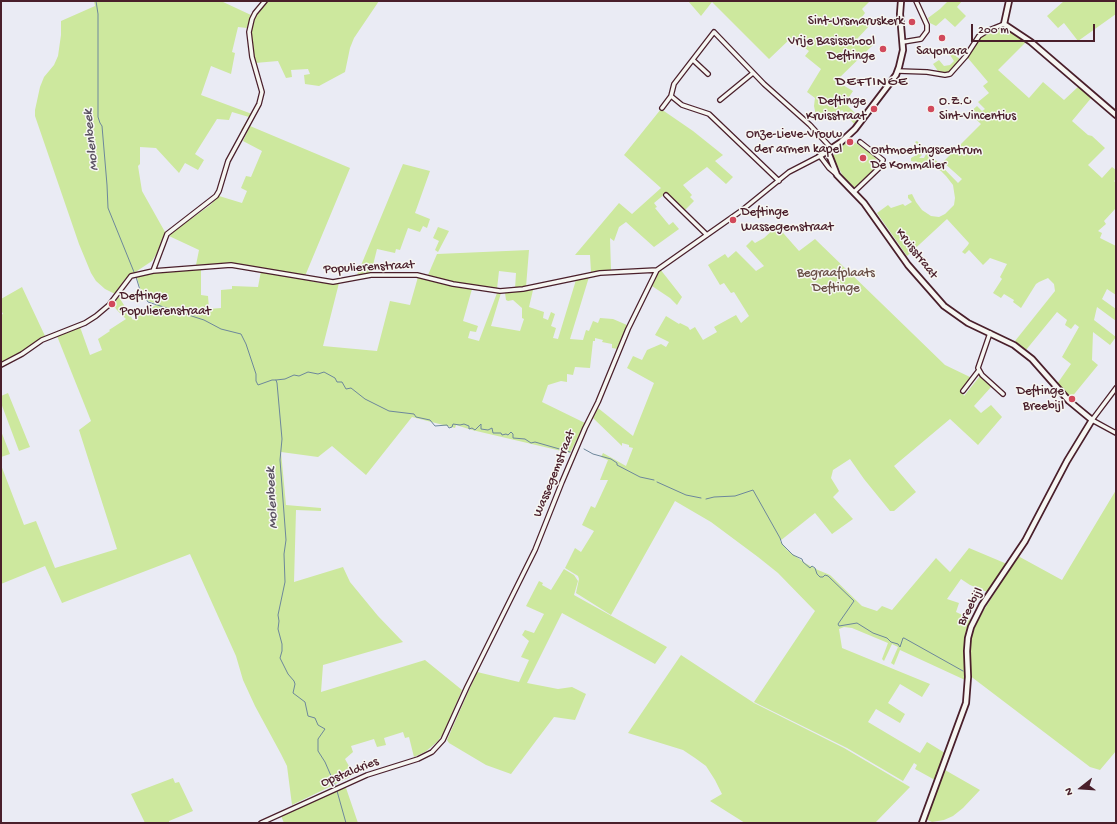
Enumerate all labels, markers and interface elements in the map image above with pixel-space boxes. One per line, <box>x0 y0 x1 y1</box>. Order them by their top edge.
place label: Sint-Ursmaruskerk <box>808 14 904 30</box>
scale bar <box>973 16 1097 42</box>
marker: Sint-Ursmaruskerk <box>907 17 917 27</box>
text: 200 m <box>978 24 1009 38</box>
marker: Sayonara <box>937 33 947 43</box>
place label: Vrije Basisschool Deftinge <box>788 34 875 65</box>
marker: Vrije Basisschool Deftinge <box>878 44 888 54</box>
place label: Sayonara <box>916 44 968 60</box>
district label: DEFTINGE <box>836 74 908 92</box>
place label: Deftinge Kruisstraat <box>806 94 866 125</box>
place label: O.Z.C Sint-Vincentius <box>939 94 1016 125</box>
marker: Deftinge Kruisstraat <box>869 104 879 114</box>
marker: O.Z.C Sint-Vincentius <box>926 104 936 114</box>
water label: Molenbeek <box>80 108 104 172</box>
place label: Onze-Lieve-Vrouw der armen kapel <box>746 127 842 158</box>
marker: Onze-Lieve-Vrouw der armen kapel <box>845 137 855 147</box>
place label: Ontmoetingscentrum De Kommalier <box>871 143 982 174</box>
marker: Ontmoetingscentrum De Kommalier <box>858 153 868 163</box>
place label: Deftinge Wassegemstraat <box>741 205 833 236</box>
marker: Deftinge Wassegemstraat <box>728 215 738 225</box>
street label: Kruisstraat <box>891 226 941 282</box>
street label: Populierenstraat <box>323 258 415 278</box>
park label: Begraafplaats Deftinge <box>797 266 875 297</box>
place label: Deftinge Populierenstraat <box>120 289 211 320</box>
marker: Deftinge Populierenstraat <box>107 299 117 309</box>
place label: Deftinge Breebijl <box>1016 384 1064 415</box>
marker: Deftinge Breebijl <box>1067 394 1077 404</box>
street label: Wassegemstraat <box>530 428 580 520</box>
water label: Molenbeek <box>263 467 283 529</box>
street label: Breebijl <box>954 585 988 629</box>
street label: Opstaldries <box>319 754 381 792</box>
north arrow <box>1061 768 1101 808</box>
text: N <box>1063 786 1076 797</box>

